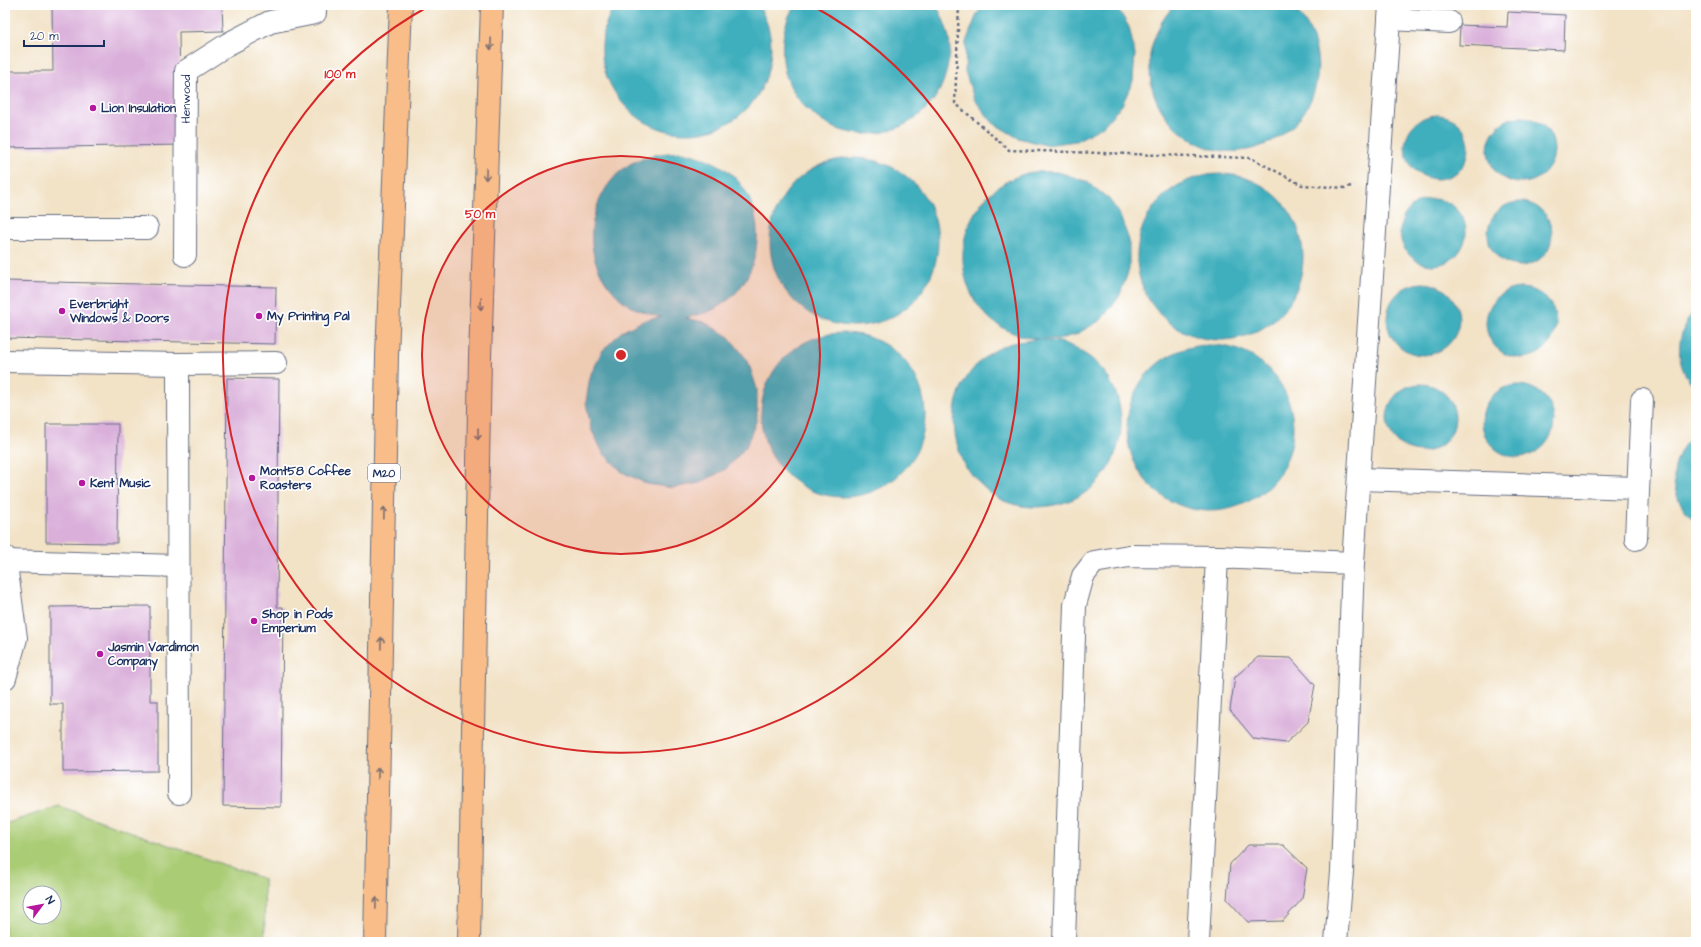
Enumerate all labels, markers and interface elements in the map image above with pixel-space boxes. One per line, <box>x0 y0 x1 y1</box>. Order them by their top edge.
scale bar <box>24 22 104 48</box>
text: 20 m <box>30 28 59 45</box>
one-way arrow <box>487 37 494 50</box>
text: 100 m <box>325 66 356 83</box>
street label: Henwood <box>178 74 195 124</box>
place label: Lion Insulation <box>101 100 176 117</box>
marker: Lion Insulation <box>88 103 98 113</box>
one-way arrow <box>482 167 490 180</box>
text: 50 m <box>465 206 496 223</box>
place label: Everbright Windows & Doors <box>69 296 169 327</box>
one-way arrow <box>478 297 485 310</box>
marker: Everbright Windows & Doors <box>57 306 67 316</box>
place label: My Printing Pal <box>267 308 350 327</box>
marker: My Printing Pal <box>254 311 264 321</box>
centre of rings <box>614 348 628 362</box>
one-way arrow <box>474 427 482 440</box>
place label: Mont58 Coffee Roasters <box>260 463 352 494</box>
road number: M20 <box>368 464 400 482</box>
marker: Mont58 Coffee Roasters <box>247 473 257 483</box>
place label: Kent Music <box>90 475 151 492</box>
marker: Kent Music <box>77 478 87 488</box>
one-way arrow <box>380 507 387 520</box>
place label: Shop in Pods Emperium <box>261 606 333 638</box>
marker: Shop in Pods Emperium <box>249 616 259 626</box>
one-way arrow <box>377 637 385 650</box>
place label: Jasmin Vardimon Company <box>107 639 199 671</box>
marker: Jasmin Vardimon Company <box>95 649 105 659</box>
one-way arrow <box>375 767 382 780</box>
north arrow <box>22 885 62 925</box>
text: N <box>42 893 58 907</box>
one-way arrow <box>372 897 380 910</box>

